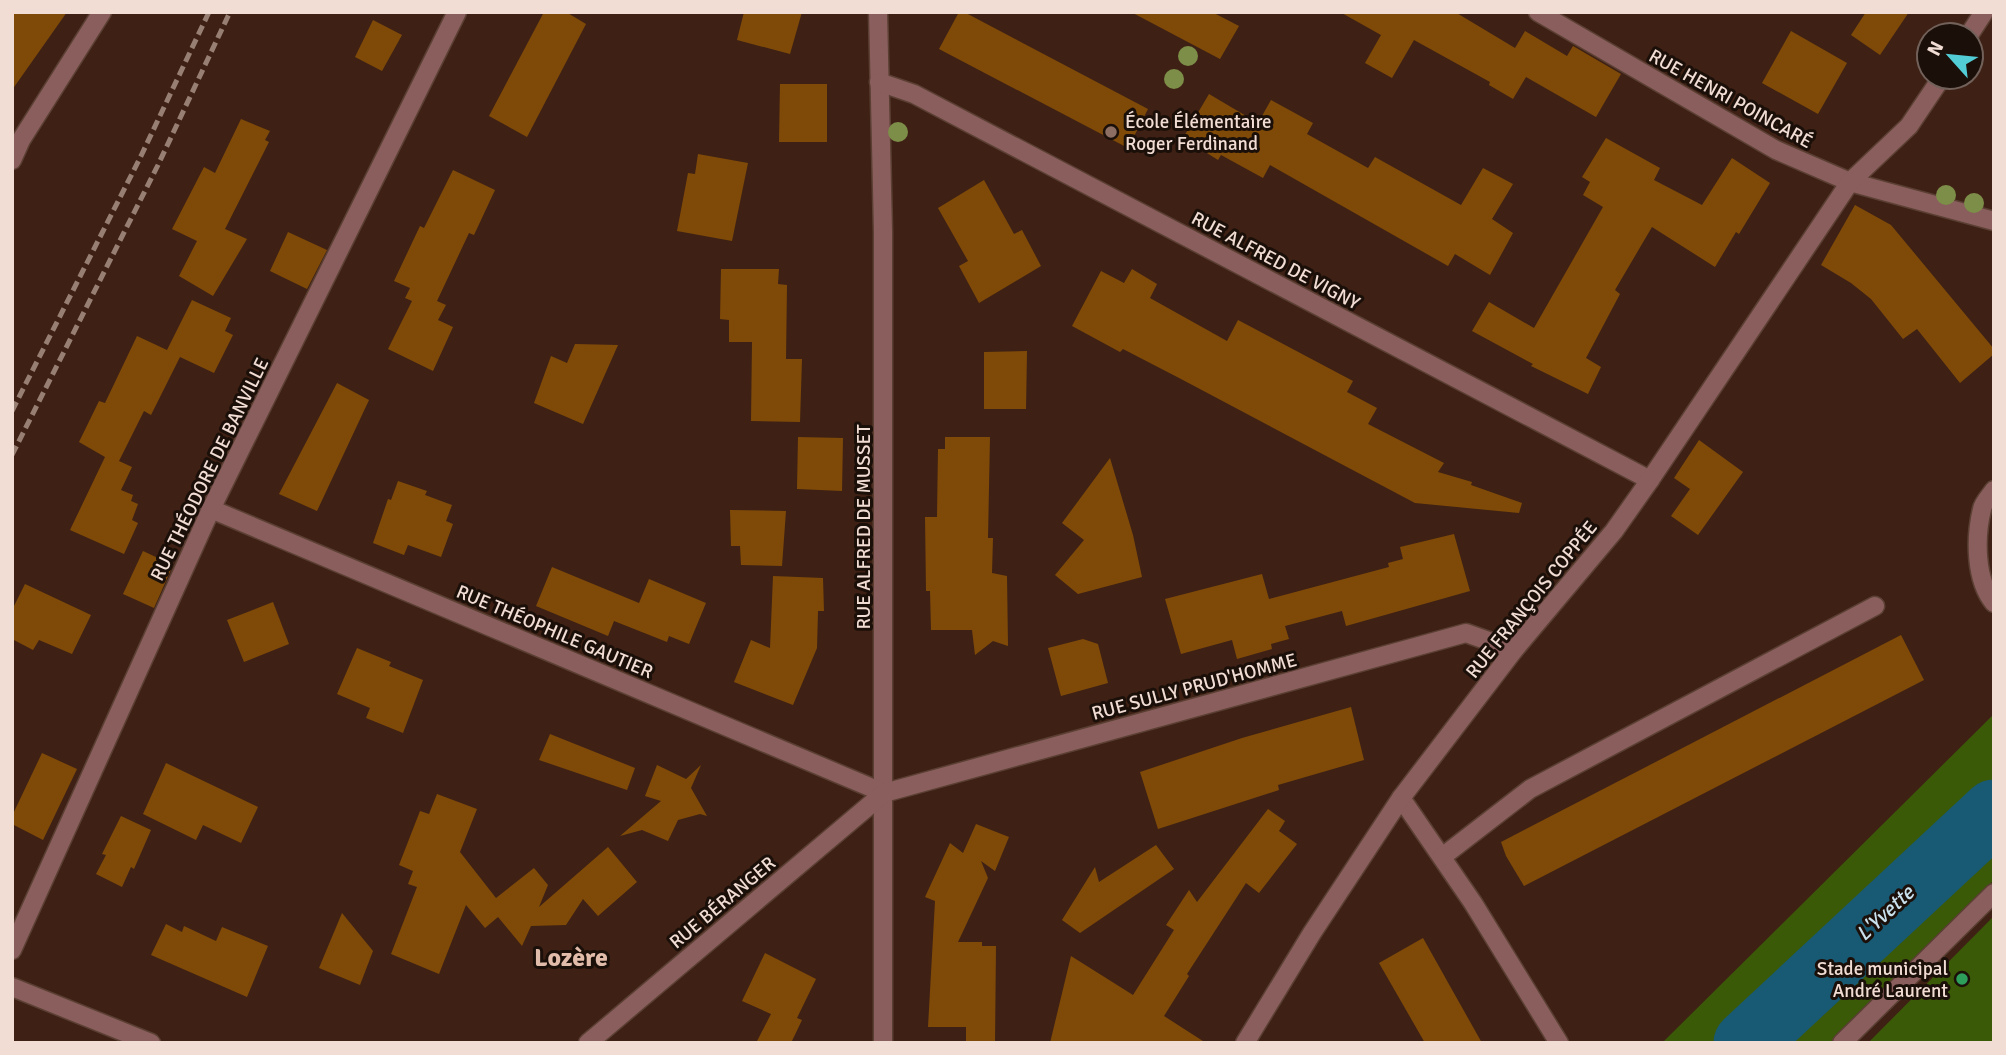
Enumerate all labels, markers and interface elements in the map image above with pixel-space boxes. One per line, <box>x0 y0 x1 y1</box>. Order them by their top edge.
north arrow <box>1915 21 1985 91</box>
text: N <box>1922 37 1949 60</box>
street label: RUE HENRI POINCARÉ <box>1644 44 1817 154</box>
place label: École Élémentaire Roger Ferdinand <box>1125 110 1272 156</box>
marker: École Élémentaire Roger Ferdinand <box>1103 124 1119 140</box>
street label: RUE ALFRED DE VIGNY <box>1187 206 1364 316</box>
street label: RUE THÉODORE DE BANVILLE <box>145 354 274 585</box>
street label: RUE ALFRED DE MUSSET <box>852 424 876 630</box>
street label: RUE FRANÇOIS COPPÉE <box>1461 516 1603 683</box>
street label: RUE THÉOPHILE GAUTIER <box>453 580 657 684</box>
street label: RUE SULLY PRUD'HOMME <box>1089 648 1299 726</box>
street label: RUE BÉRANGER <box>665 851 781 954</box>
water label: L'Yvette <box>1851 879 1921 946</box>
district label: Lozère <box>534 942 608 974</box>
place label: Stade municipal André Laurent <box>1817 957 1948 1003</box>
marker: Stade municipal André Laurent <box>1954 971 1970 987</box>

